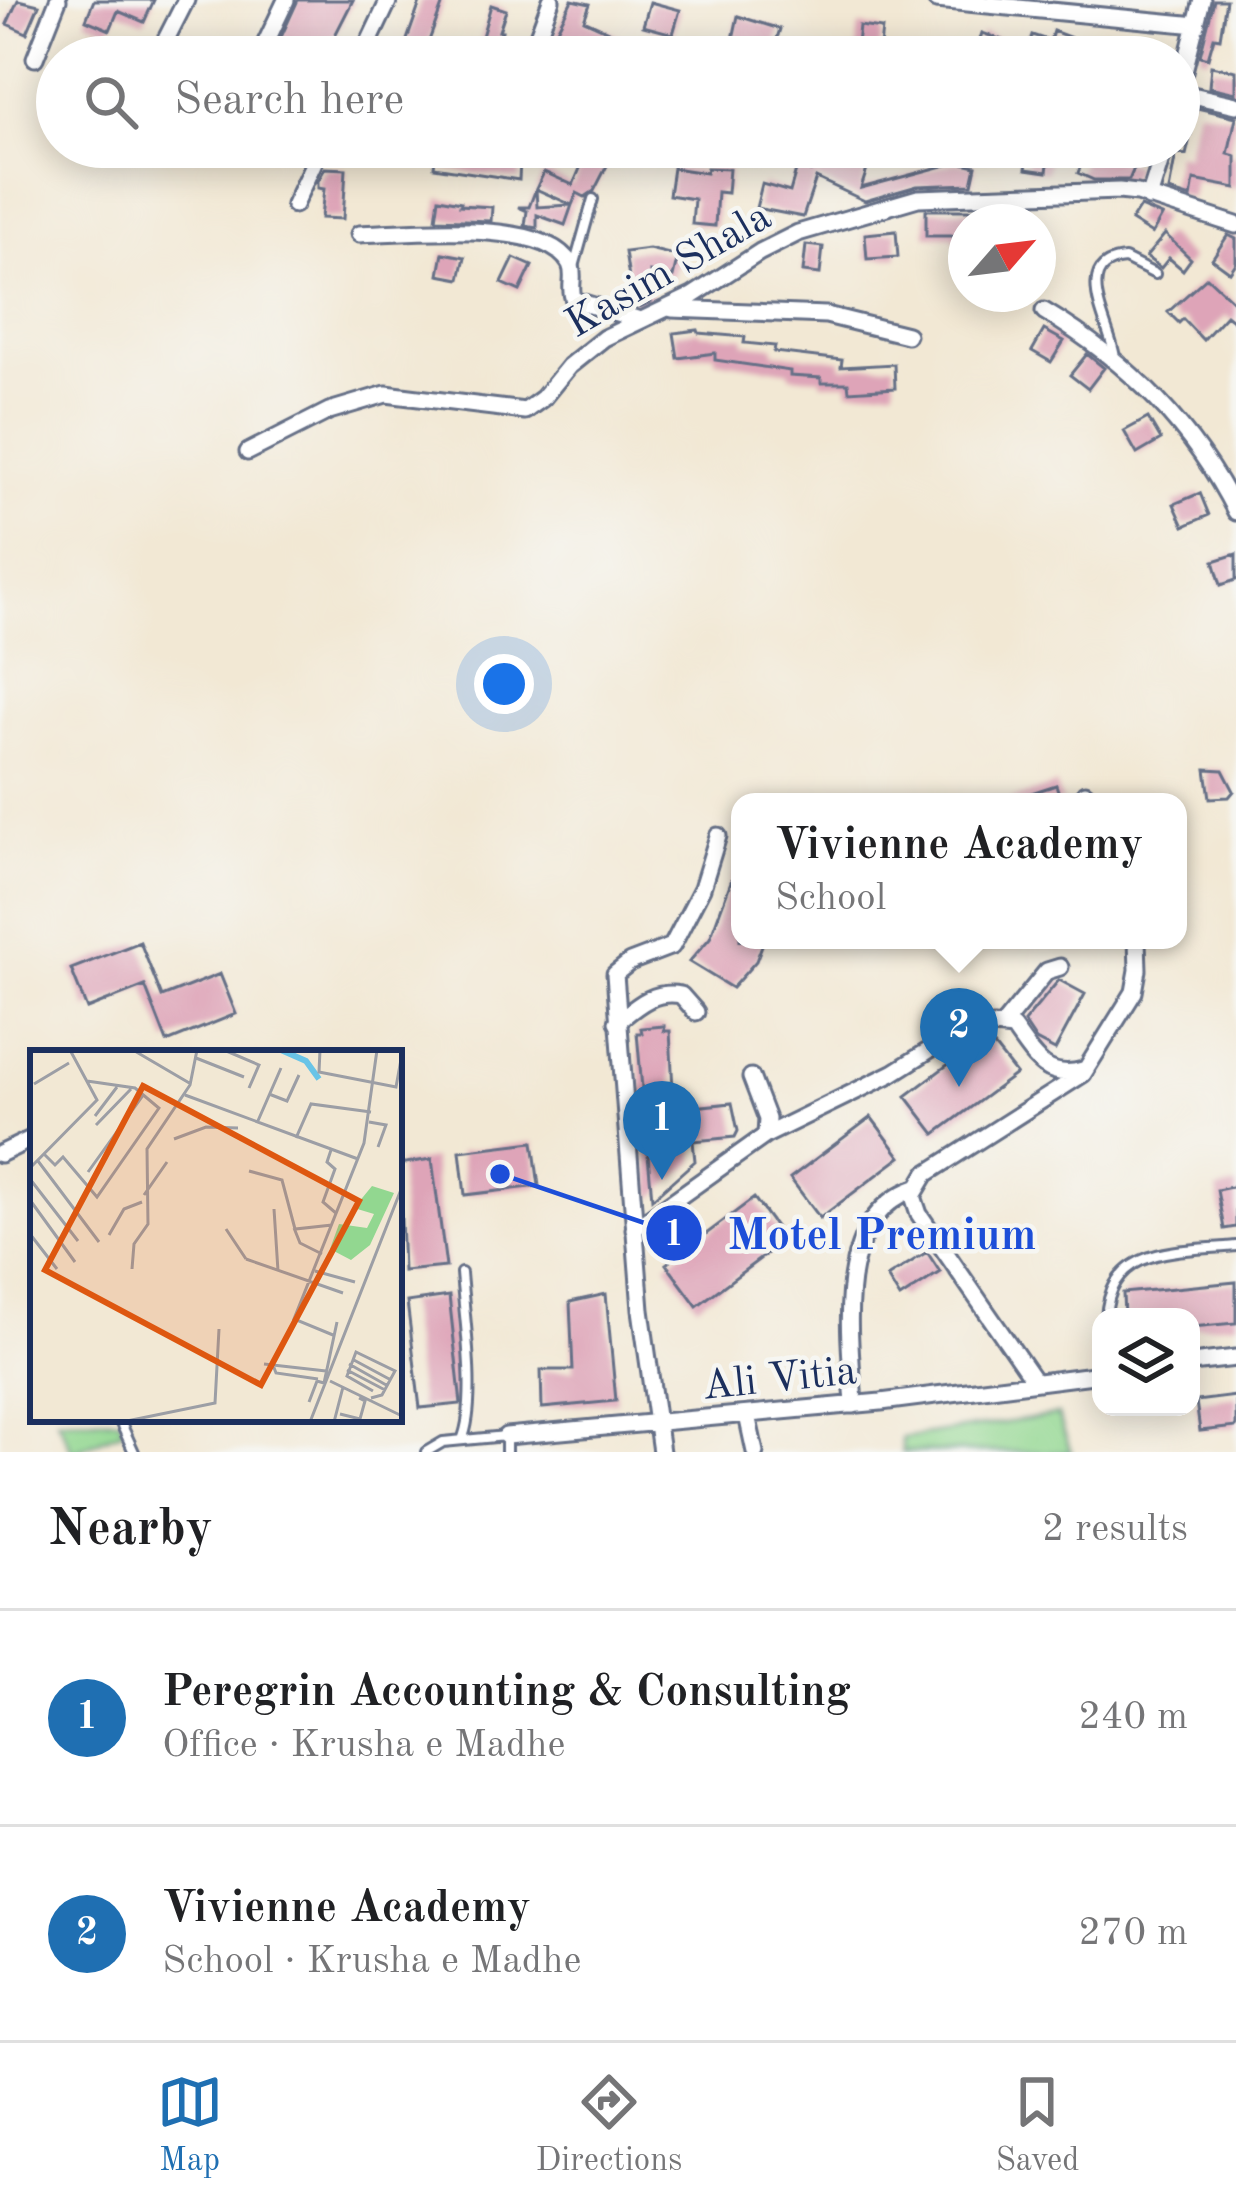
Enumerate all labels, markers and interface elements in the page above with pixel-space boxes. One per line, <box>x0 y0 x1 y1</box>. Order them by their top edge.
search box <box>36 36 1200 168</box>
icon: search <box>78 69 144 135</box>
text: Search here <box>174 79 404 124</box>
street label: Kasim Shala <box>559 196 779 347</box>
north arrow <box>948 204 1056 312</box>
your location <box>474 654 534 714</box>
popup <box>731 793 1187 949</box>
text: Vivienne Academy <box>775 824 1143 869</box>
text: School <box>775 879 886 918</box>
pin: 2 <box>920 988 998 1087</box>
inset map <box>30 1050 402 1422</box>
pin: 1 <box>623 1081 701 1180</box>
callout: Motel Premium <box>644 1192 1061 1273</box>
text: Motel Premium <box>727 1215 1037 1260</box>
text: 1 <box>664 1218 684 1254</box>
map controls <box>1092 1308 1200 1416</box>
button: layers <box>1092 1308 1200 1416</box>
street label: Ali Vitia <box>700 1351 859 1409</box>
text: Nearby <box>48 1505 213 1556</box>
text: 2 results <box>1042 1510 1188 1549</box>
text: Peregrin Accounting & Consulting <box>162 1671 851 1716</box>
text: 1 <box>76 1698 98 1737</box>
text: 240 m <box>1078 1698 1188 1737</box>
text: Office · Krusha e Madhe <box>162 1726 566 1765</box>
text: Vivienne Academy <box>162 1887 531 1932</box>
text: 2 <box>76 1914 98 1953</box>
text: 270 m <box>1078 1914 1188 1953</box>
text: School · Krusha e Madhe <box>162 1942 581 1981</box>
tab: Map <box>157 2069 223 2182</box>
tab: Directions <box>536 2069 682 2182</box>
tab: Saved <box>995 2069 1079 2182</box>

